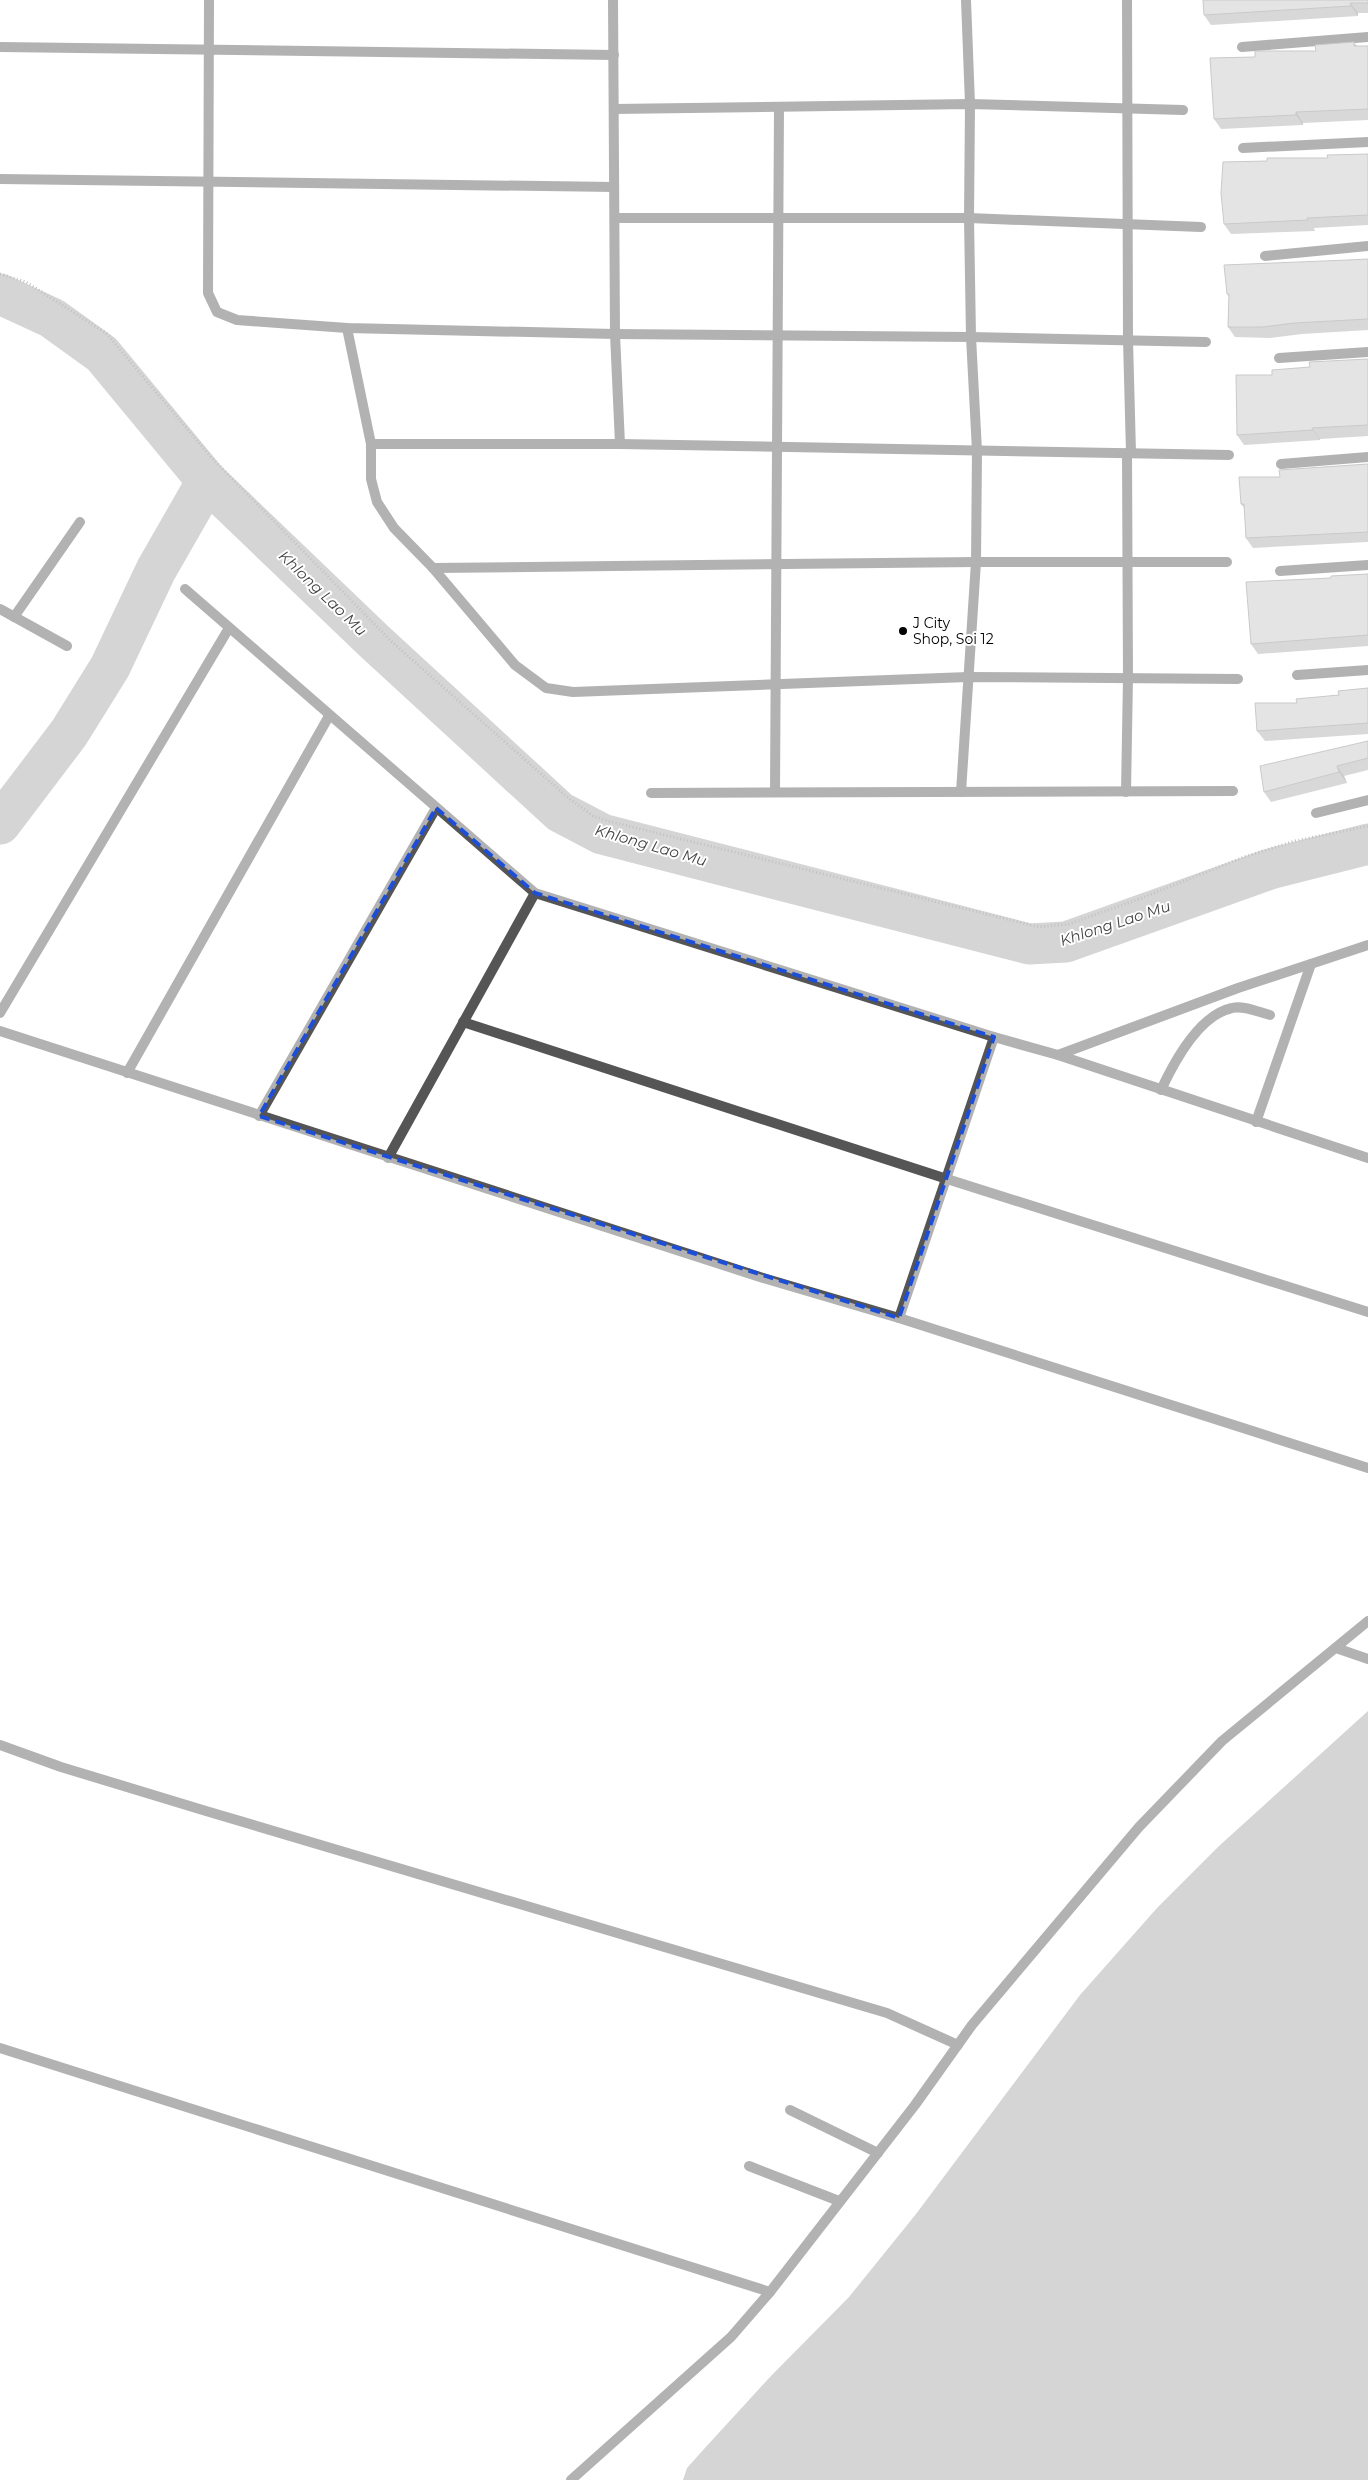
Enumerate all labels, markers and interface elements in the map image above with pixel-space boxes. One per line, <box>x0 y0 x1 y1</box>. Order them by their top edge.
water label: Khlong Lao Mu <box>275 546 371 640</box>
place label: J City Shop, Soi 12 <box>912 614 994 648</box>
marker: J City Shop, Soi 12 <box>897 625 909 637</box>
water label: Khlong Lao Mu <box>593 820 709 870</box>
water label: Khlong Lao Mu <box>1057 896 1173 950</box>

